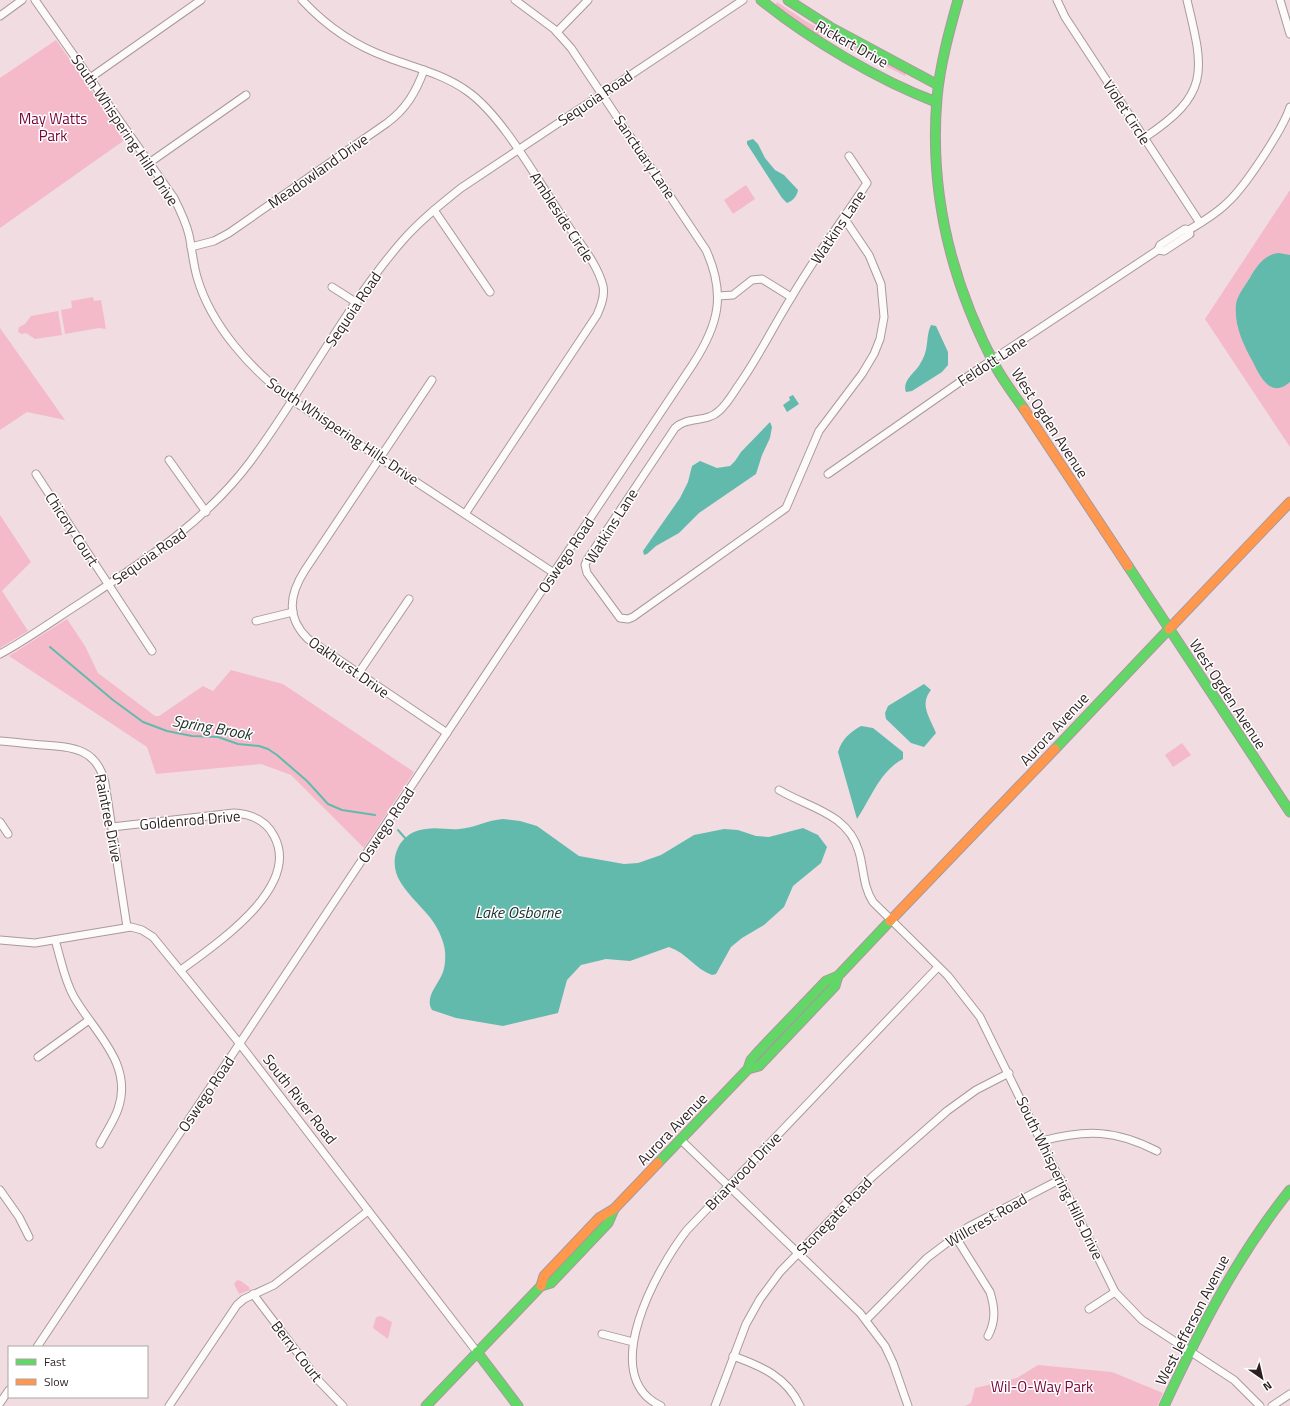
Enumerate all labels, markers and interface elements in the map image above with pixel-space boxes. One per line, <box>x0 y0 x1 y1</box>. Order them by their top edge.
street label: Rickert Drive <box>811 15 893 73</box>
street label: South Whispering Hills Drive <box>66 49 184 211</box>
street label: Sequoia Road <box>553 64 637 132</box>
street label: Violet Circle <box>1097 75 1157 149</box>
park label: May Watts Park <box>19 107 87 147</box>
street label: Sanctuary Lane <box>608 110 682 204</box>
street label: Meadowland Drive <box>263 128 373 214</box>
street label: Ambleside Circle <box>524 167 600 267</box>
street label: Watkins Lane <box>805 185 871 269</box>
street label: Sequoia Road <box>319 267 387 351</box>
street label: Feldott Lane <box>953 330 1031 392</box>
street label: West Ogden Avenue <box>1006 363 1094 483</box>
street label: South Whispering Hills Drive <box>262 372 424 490</box>
street label: Watkins Lane <box>579 484 643 568</box>
street label: Chicory Court <box>39 488 105 571</box>
street label: Oswego Road <box>532 512 600 598</box>
street label: Sequoia Road <box>107 522 191 590</box>
street label: Oakhurst Drive <box>304 631 394 703</box>
street label: West Ogden Avenue <box>1184 634 1272 754</box>
street label: Aurora Avenue <box>1014 687 1094 771</box>
water label: Spring Brook <box>170 708 255 746</box>
street label: Raintree Drive <box>89 772 129 864</box>
street label: Oswego Road <box>352 782 420 868</box>
street label: Goldenrod Drive <box>139 804 241 836</box>
water label: Lake Osborne <box>475 900 563 924</box>
street label: South River Road <box>257 1049 343 1149</box>
street label: Oswego Road <box>172 1051 240 1137</box>
street label: Aurora Avenue <box>631 1088 713 1170</box>
street label: South Whispering Hills Drive <box>1010 1093 1110 1263</box>
street label: Briarwood Drive <box>699 1126 787 1216</box>
street label: Stonegate Road <box>791 1172 877 1260</box>
street label: Willcrest Road <box>941 1187 1031 1253</box>
street label: West Jefferson Avenue <box>1149 1251 1235 1389</box>
street label: Berry Court <box>266 1316 329 1387</box>
legend <box>8 1346 148 1398</box>
text: Fast <box>44 1352 67 1371</box>
north arrow <box>1242 1358 1282 1398</box>
text: Slow <box>44 1372 69 1391</box>
park label: Wil-O-Way Park <box>991 1375 1093 1398</box>
text: N <box>1260 1378 1275 1395</box>

